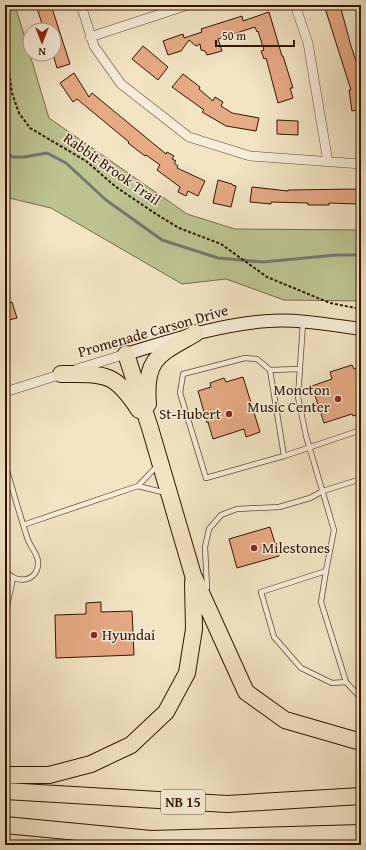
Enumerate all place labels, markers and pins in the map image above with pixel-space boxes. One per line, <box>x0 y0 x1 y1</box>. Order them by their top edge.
place label: Moncton Music Center <box>247 379 331 417</box>
marker: Moncton Music Center <box>333 394 343 404</box>
place label: St-Hubert <box>159 403 222 424</box>
marker: St-Hubert <box>224 409 234 419</box>
place label: Milestones <box>262 537 330 558</box>
marker: Milestones <box>249 543 259 553</box>
place label: Hyundai <box>102 624 155 645</box>
marker: Hyundai <box>89 630 99 640</box>

